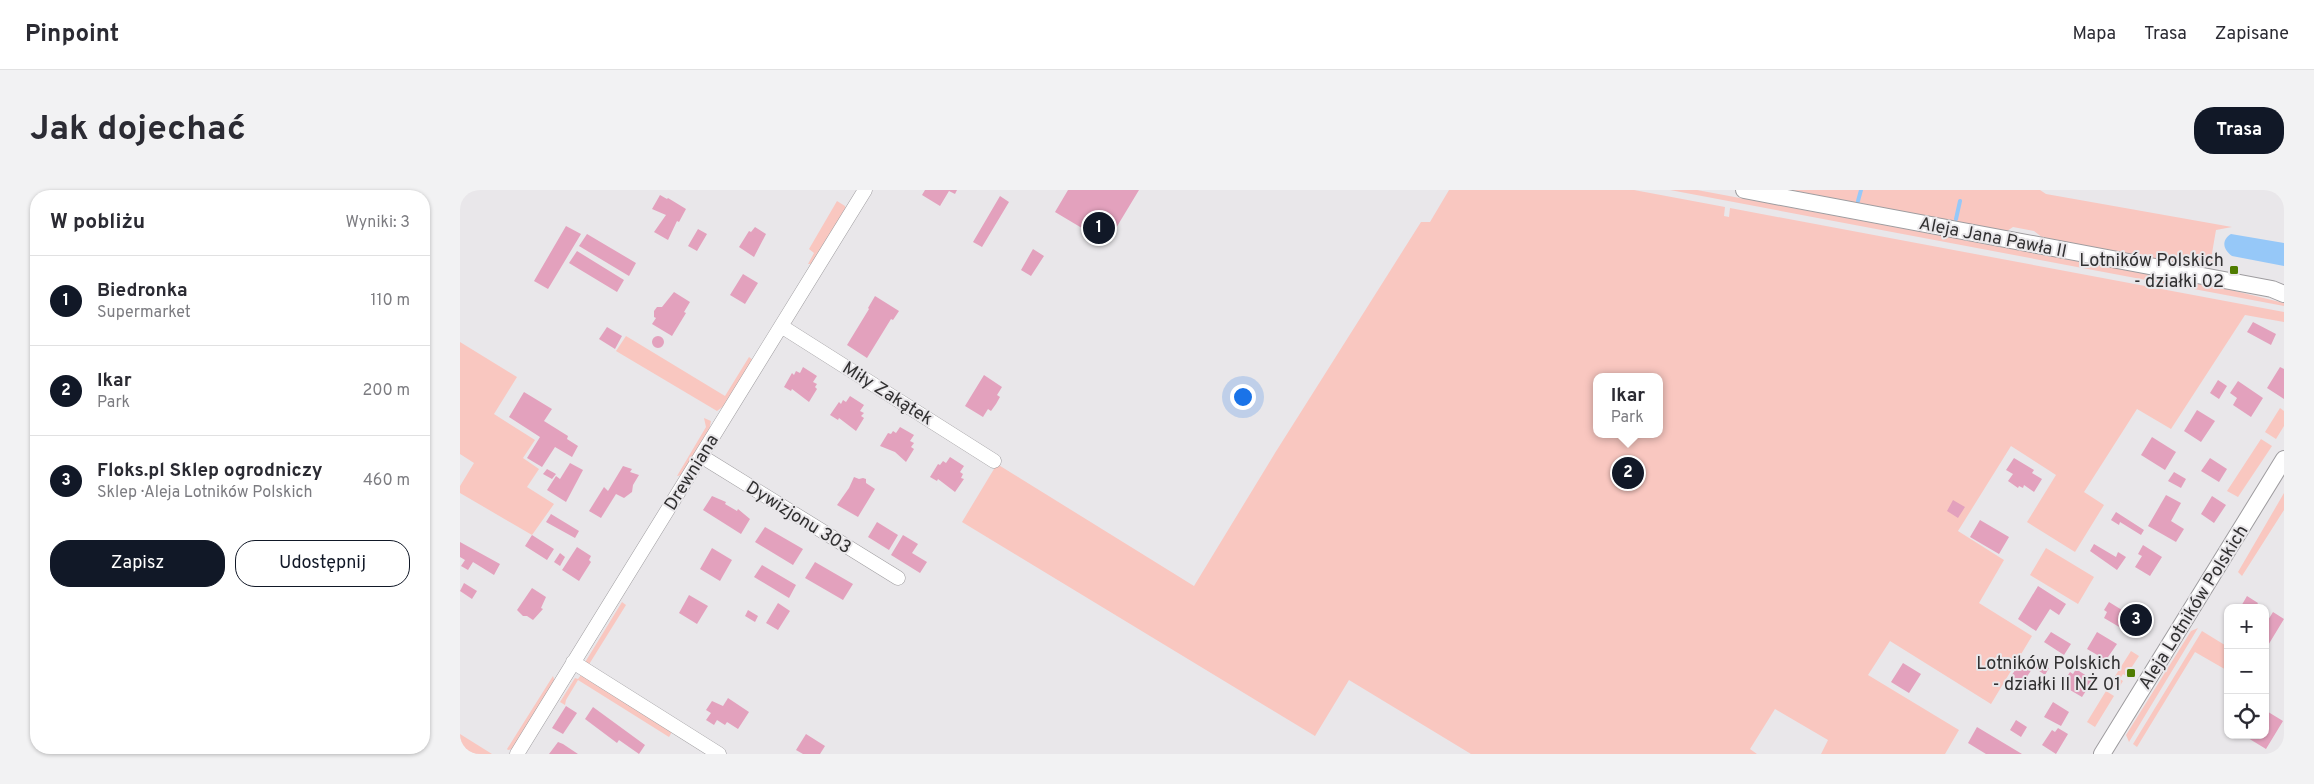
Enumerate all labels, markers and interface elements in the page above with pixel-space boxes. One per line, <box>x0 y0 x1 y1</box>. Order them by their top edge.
text: Pinpoint <box>25 20 119 50</box>
text: Mapa <box>2073 23 2116 46</box>
text: Trasa <box>2144 23 2187 46</box>
text: Zapisane <box>2215 23 2289 46</box>
button: Trasa <box>2194 107 2284 154</box>
text: Jak dojechać <box>30 108 246 152</box>
text: W pobliżu <box>50 209 145 236</box>
pin: 1 <box>1083 209 1115 247</box>
text: Wyniki: 3 <box>345 213 410 233</box>
street label: Aleja Jana Pawła II <box>1917 213 2069 264</box>
place label: Lotników Polskich - działki 02 <box>2079 250 2224 294</box>
marker: Lotników Polskich - działki 02 <box>2228 264 2240 276</box>
text: Biedronka <box>97 279 188 303</box>
text: 1 <box>63 291 69 311</box>
text: 110 m <box>370 291 410 311</box>
text: Supermarket <box>97 303 191 323</box>
street label: Miły Zakątek <box>837 357 937 431</box>
text: Ikar <box>97 369 132 393</box>
popup <box>1593 373 1663 438</box>
text: 2 <box>61 381 71 401</box>
text: 200 m <box>362 381 410 401</box>
your location <box>1230 384 1256 410</box>
text: Ikar <box>1611 384 1645 408</box>
text: Park <box>97 393 130 413</box>
text: Park <box>1611 408 1644 428</box>
street label: Drewniana <box>660 430 725 515</box>
pin: 2 <box>1612 454 1644 492</box>
text: Floks.pl Sklep ogrodniczy <box>97 459 323 483</box>
text: 3 <box>61 471 71 491</box>
text: 460 m <box>363 471 410 491</box>
street label: Dywizjonu 303 <box>741 477 855 560</box>
text: Sklep · Aleja Lotników Polskich <box>97 483 313 503</box>
street label: Aleja Lotników Polskich <box>2134 521 2254 694</box>
button: Zapisz <box>50 540 225 587</box>
button: Udostępnij <box>235 540 410 587</box>
pin: 3 <box>2120 601 2152 639</box>
map controls <box>2224 604 2269 739</box>
button: + <box>2224 604 2269 649</box>
button: − <box>2224 649 2269 694</box>
place label: Lotników Polskich - działki II NŻ 01 <box>1976 653 2121 697</box>
marker: Lotników Polskich - działki II NŻ 01 <box>2125 667 2137 679</box>
button: locate <box>2224 694 2269 739</box>

